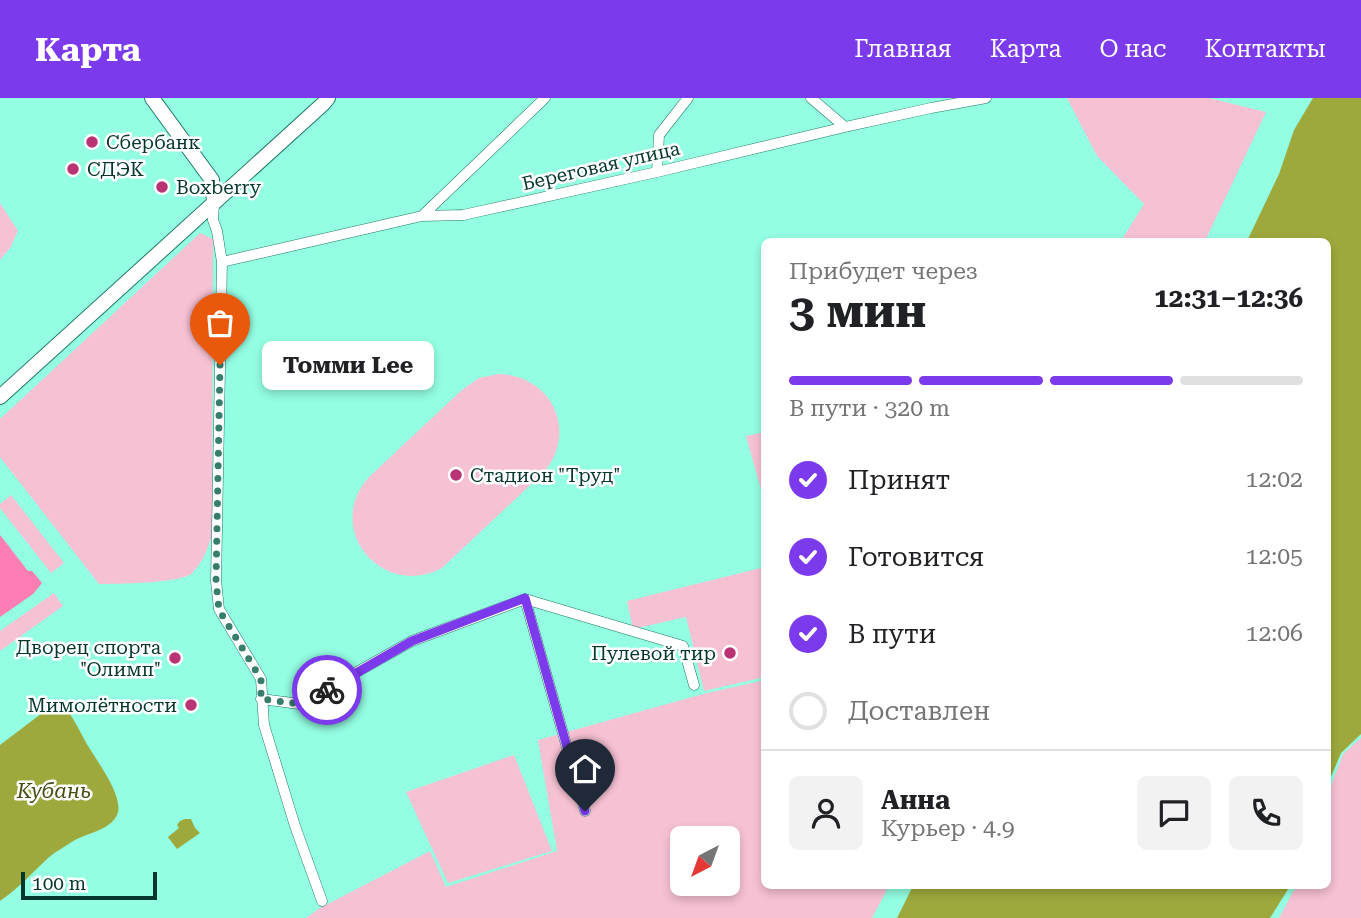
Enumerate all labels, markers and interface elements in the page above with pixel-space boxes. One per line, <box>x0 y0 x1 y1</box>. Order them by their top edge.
text: Карта <box>35 30 141 69</box>
text: Главная <box>854 35 952 63</box>
text: Карта <box>990 35 1061 63</box>
text: О нас <box>1099 35 1166 63</box>
text: Контакты <box>1204 35 1326 63</box>
place label: Сбербанк <box>106 131 200 154</box>
marker: Сбербанк <box>84 134 100 150</box>
street label: Береговая улица <box>520 136 683 195</box>
place label: СДЭК <box>87 158 144 181</box>
marker: СДЭК <box>65 161 81 177</box>
place label: Boxberry <box>176 176 262 199</box>
marker: Boxberry <box>154 179 170 195</box>
text: Прибудет через <box>789 258 978 285</box>
text: 12:31–12:36 <box>1154 283 1303 313</box>
text: 3 мин <box>789 284 926 338</box>
pin <box>190 293 250 365</box>
icon: bag <box>201 304 239 342</box>
callout: Томми Lee <box>262 341 434 390</box>
text: Томми Lee <box>283 352 413 379</box>
text: В пути · 320 m <box>789 395 950 422</box>
icon: check <box>789 461 827 499</box>
place label: Стадион "Труд" <box>470 464 620 487</box>
text: Принят <box>848 465 950 495</box>
text: 12:02 <box>1246 466 1303 493</box>
marker: Стадион "Труд" <box>448 467 464 483</box>
icon: check <box>789 538 827 576</box>
text: Готовится <box>848 542 984 572</box>
text: 12:05 <box>1246 543 1303 570</box>
icon: check <box>789 615 827 653</box>
text: В пути <box>848 619 936 649</box>
text: 12:06 <box>1246 620 1303 647</box>
place label: Дворец спорта "Олимп" <box>16 636 162 681</box>
place label: Пулевой тир <box>591 642 716 665</box>
marker: Пулевой тир <box>722 645 738 661</box>
marker: Дворец спорта "Олимп" <box>167 650 183 666</box>
courier <box>292 655 362 725</box>
icon: bike <box>308 671 346 709</box>
place label: Мимолётности <box>28 694 177 717</box>
text: Доставлен <box>848 696 990 726</box>
marker: Мимолётности <box>183 697 199 713</box>
pin <box>555 739 615 811</box>
icon: home <box>566 750 604 788</box>
button: person <box>789 776 863 850</box>
button: chat <box>1137 776 1211 850</box>
button: phone <box>1229 776 1303 850</box>
water label: Кубань <box>16 779 91 803</box>
text: Анна <box>881 785 950 815</box>
text: Курьер · 4.9 <box>881 815 1015 842</box>
north arrow <box>670 826 740 896</box>
map controls <box>670 826 740 896</box>
scale bar <box>21 869 158 901</box>
text: 100 m <box>32 872 86 895</box>

